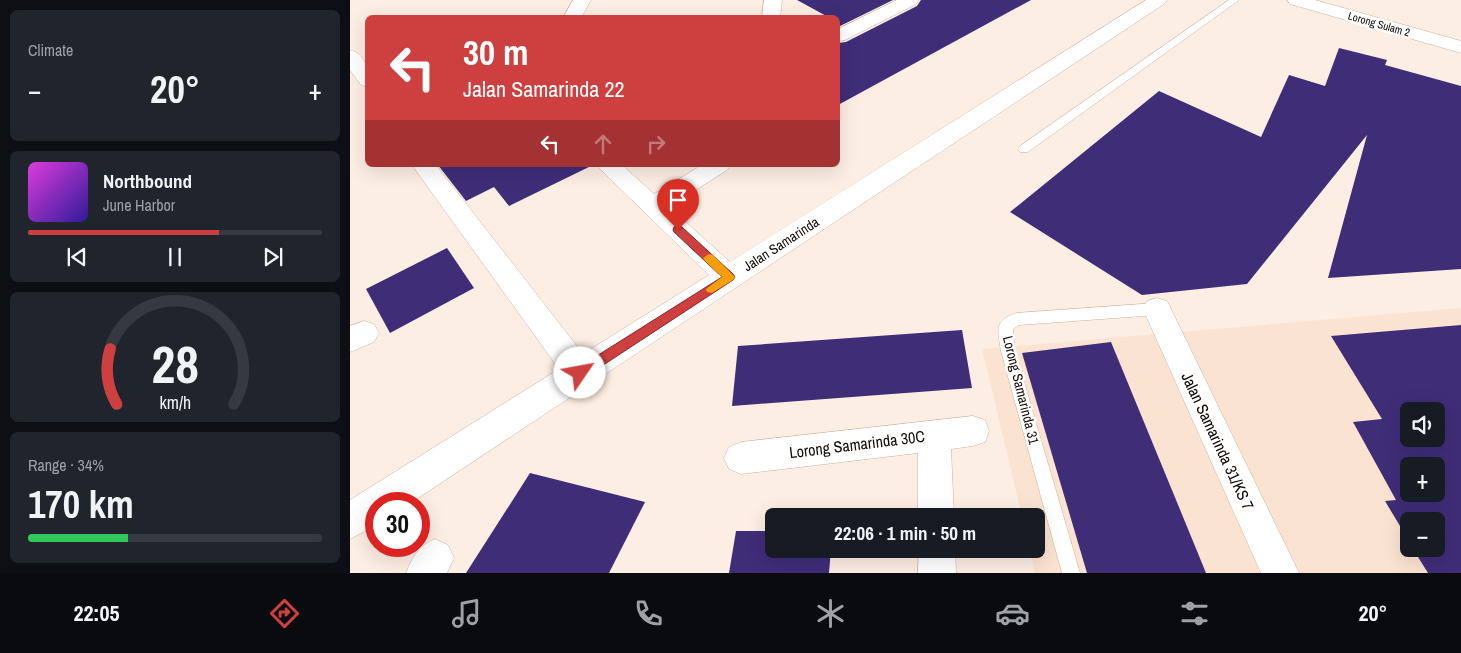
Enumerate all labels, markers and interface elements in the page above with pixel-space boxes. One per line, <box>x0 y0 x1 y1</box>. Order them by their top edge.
street label: Lorong Sulam 2 <box>1346 8 1412 40</box>
text: 30 m <box>463 29 528 76</box>
icon: left <box>380 35 445 100</box>
text: Climate <box>28 39 73 61</box>
text: 20° <box>150 64 200 115</box>
text: − <box>28 71 41 109</box>
text: + <box>309 71 322 109</box>
text: Jalan Samarinda 22 <box>463 74 624 104</box>
icon: left <box>536 130 564 158</box>
icon: ahead <box>589 130 617 158</box>
icon: right <box>642 130 670 158</box>
text: Northbound <box>103 168 192 194</box>
pin <box>657 179 699 230</box>
icon: arrive <box>664 186 692 214</box>
text: June Harbor <box>103 194 175 216</box>
street label: Jalan Samarinda <box>740 212 823 275</box>
icon: previous <box>63 243 91 271</box>
icon: pause <box>161 243 189 271</box>
icon: next <box>259 243 287 271</box>
text: 28 <box>151 329 199 399</box>
street label: Lorong Samarinda 31 <box>999 334 1043 447</box>
position arrow <box>553 346 605 398</box>
street label: Jalan Samarinda 31/KS 7 <box>1176 369 1260 513</box>
text: km/h <box>159 391 191 415</box>
map controls <box>1400 402 1445 557</box>
button: sound <box>1400 402 1445 447</box>
street label: Lorong Samarinda 30C <box>788 425 926 463</box>
text: Range · 34% <box>28 454 104 476</box>
button: + <box>1400 457 1445 502</box>
text: 170 km <box>28 479 134 530</box>
speed limit sign: 30 <box>365 492 430 557</box>
button: − <box>1400 512 1445 557</box>
text: 22:06 · 1 min · 50 m <box>834 520 976 546</box>
icon: directions <box>267 596 302 631</box>
icon: music <box>449 596 484 631</box>
icon: phone <box>631 596 666 631</box>
icon: climate <box>813 596 848 631</box>
icon: car <box>995 596 1030 631</box>
icon: filters <box>1177 596 1212 631</box>
text: 22:05 <box>73 598 120 628</box>
text: 20° <box>1359 598 1387 628</box>

